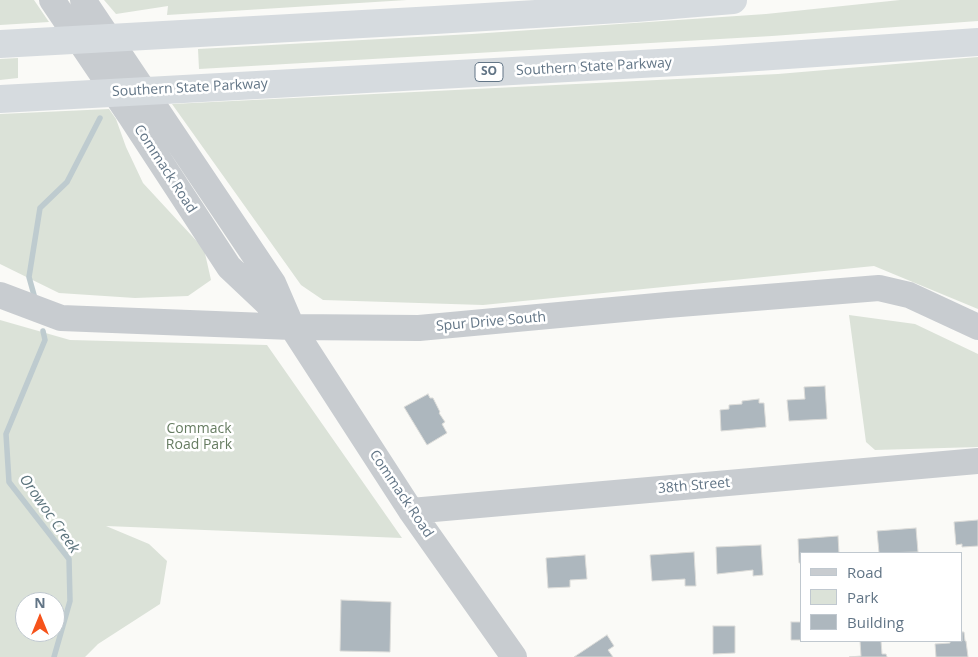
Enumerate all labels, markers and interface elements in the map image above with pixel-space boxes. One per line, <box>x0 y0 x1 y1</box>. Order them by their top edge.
street label: Southern State Parkway <box>516 55 672 79</box>
road number: SO <box>475 62 503 82</box>
street label: Southern State Parkway <box>112 76 268 100</box>
street label: Commack Road <box>130 122 200 216</box>
street label: Spur Drive South <box>435 309 547 335</box>
park label: Commack Road Park <box>166 421 232 454</box>
street label: Commack Road <box>366 447 436 541</box>
water label: Orowoc Creek <box>15 471 83 557</box>
street label: 38th Street <box>657 474 731 498</box>
legend <box>800 552 963 642</box>
text: Road <box>847 562 883 582</box>
text: Park <box>847 587 878 607</box>
north arrow <box>15 592 65 642</box>
text: N <box>34 593 46 612</box>
text: Building <box>847 612 904 632</box>

